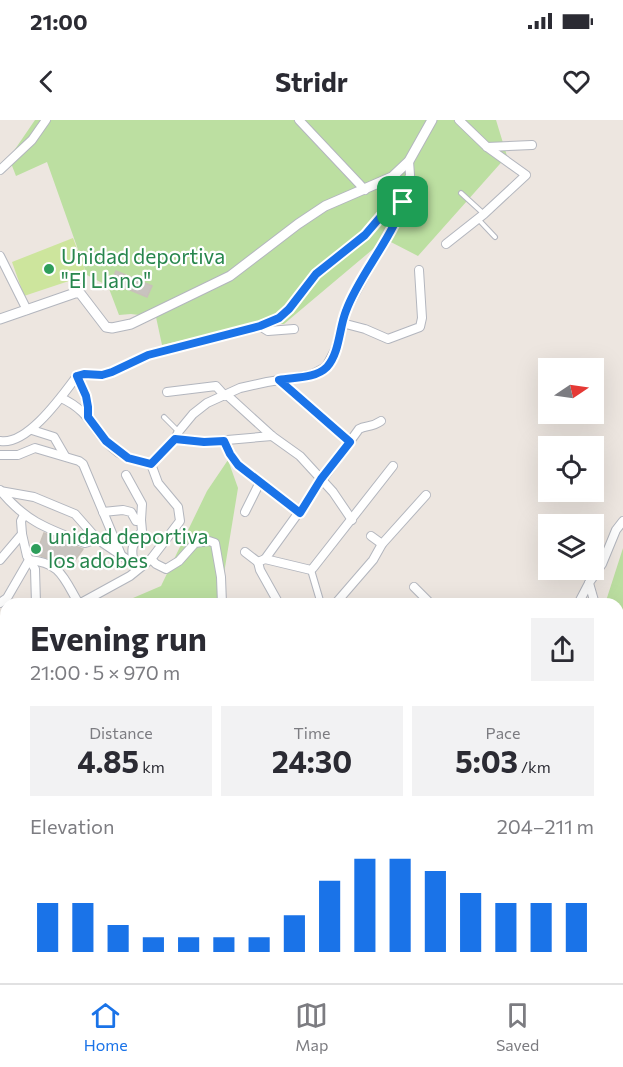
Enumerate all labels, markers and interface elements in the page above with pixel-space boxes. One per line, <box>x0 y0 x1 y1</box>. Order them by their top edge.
text: 21:00 <box>30 8 88 35</box>
icon: back <box>30 65 63 98</box>
text: Stridr <box>275 65 348 98</box>
icon: heart <box>560 65 593 98</box>
pin <box>377 176 428 227</box>
icon: arrive <box>386 185 419 218</box>
place label: Unidad deportiva "El Llano" <box>61 243 225 292</box>
marker: Unidad deportiva "El Llano" <box>42 262 56 276</box>
north arrow <box>538 358 604 424</box>
map controls <box>538 358 604 580</box>
button: locate <box>538 436 604 502</box>
button: layers <box>538 514 604 580</box>
place label: unidad deportiva los adobes <box>48 523 209 572</box>
marker: unidad deportiva los adobes <box>29 542 43 556</box>
text: Evening run <box>30 617 207 658</box>
button: share <box>531 618 594 681</box>
text: 21:00 · 5 × 970 m <box>30 660 180 684</box>
text: Distance <box>89 723 153 742</box>
text: Time <box>294 723 330 742</box>
text: Pace <box>486 723 520 742</box>
text: 4.85 <box>77 742 139 779</box>
text: 24:30 <box>272 742 352 779</box>
text: 5:03 <box>455 742 518 779</box>
text: km <box>139 757 165 776</box>
text: /km <box>518 757 551 776</box>
text: Elevation <box>30 814 115 838</box>
text: 204–211 m <box>497 814 594 838</box>
tab: Home <box>84 999 128 1054</box>
tab: Map <box>295 999 328 1054</box>
tab: Saved <box>496 999 539 1054</box>

